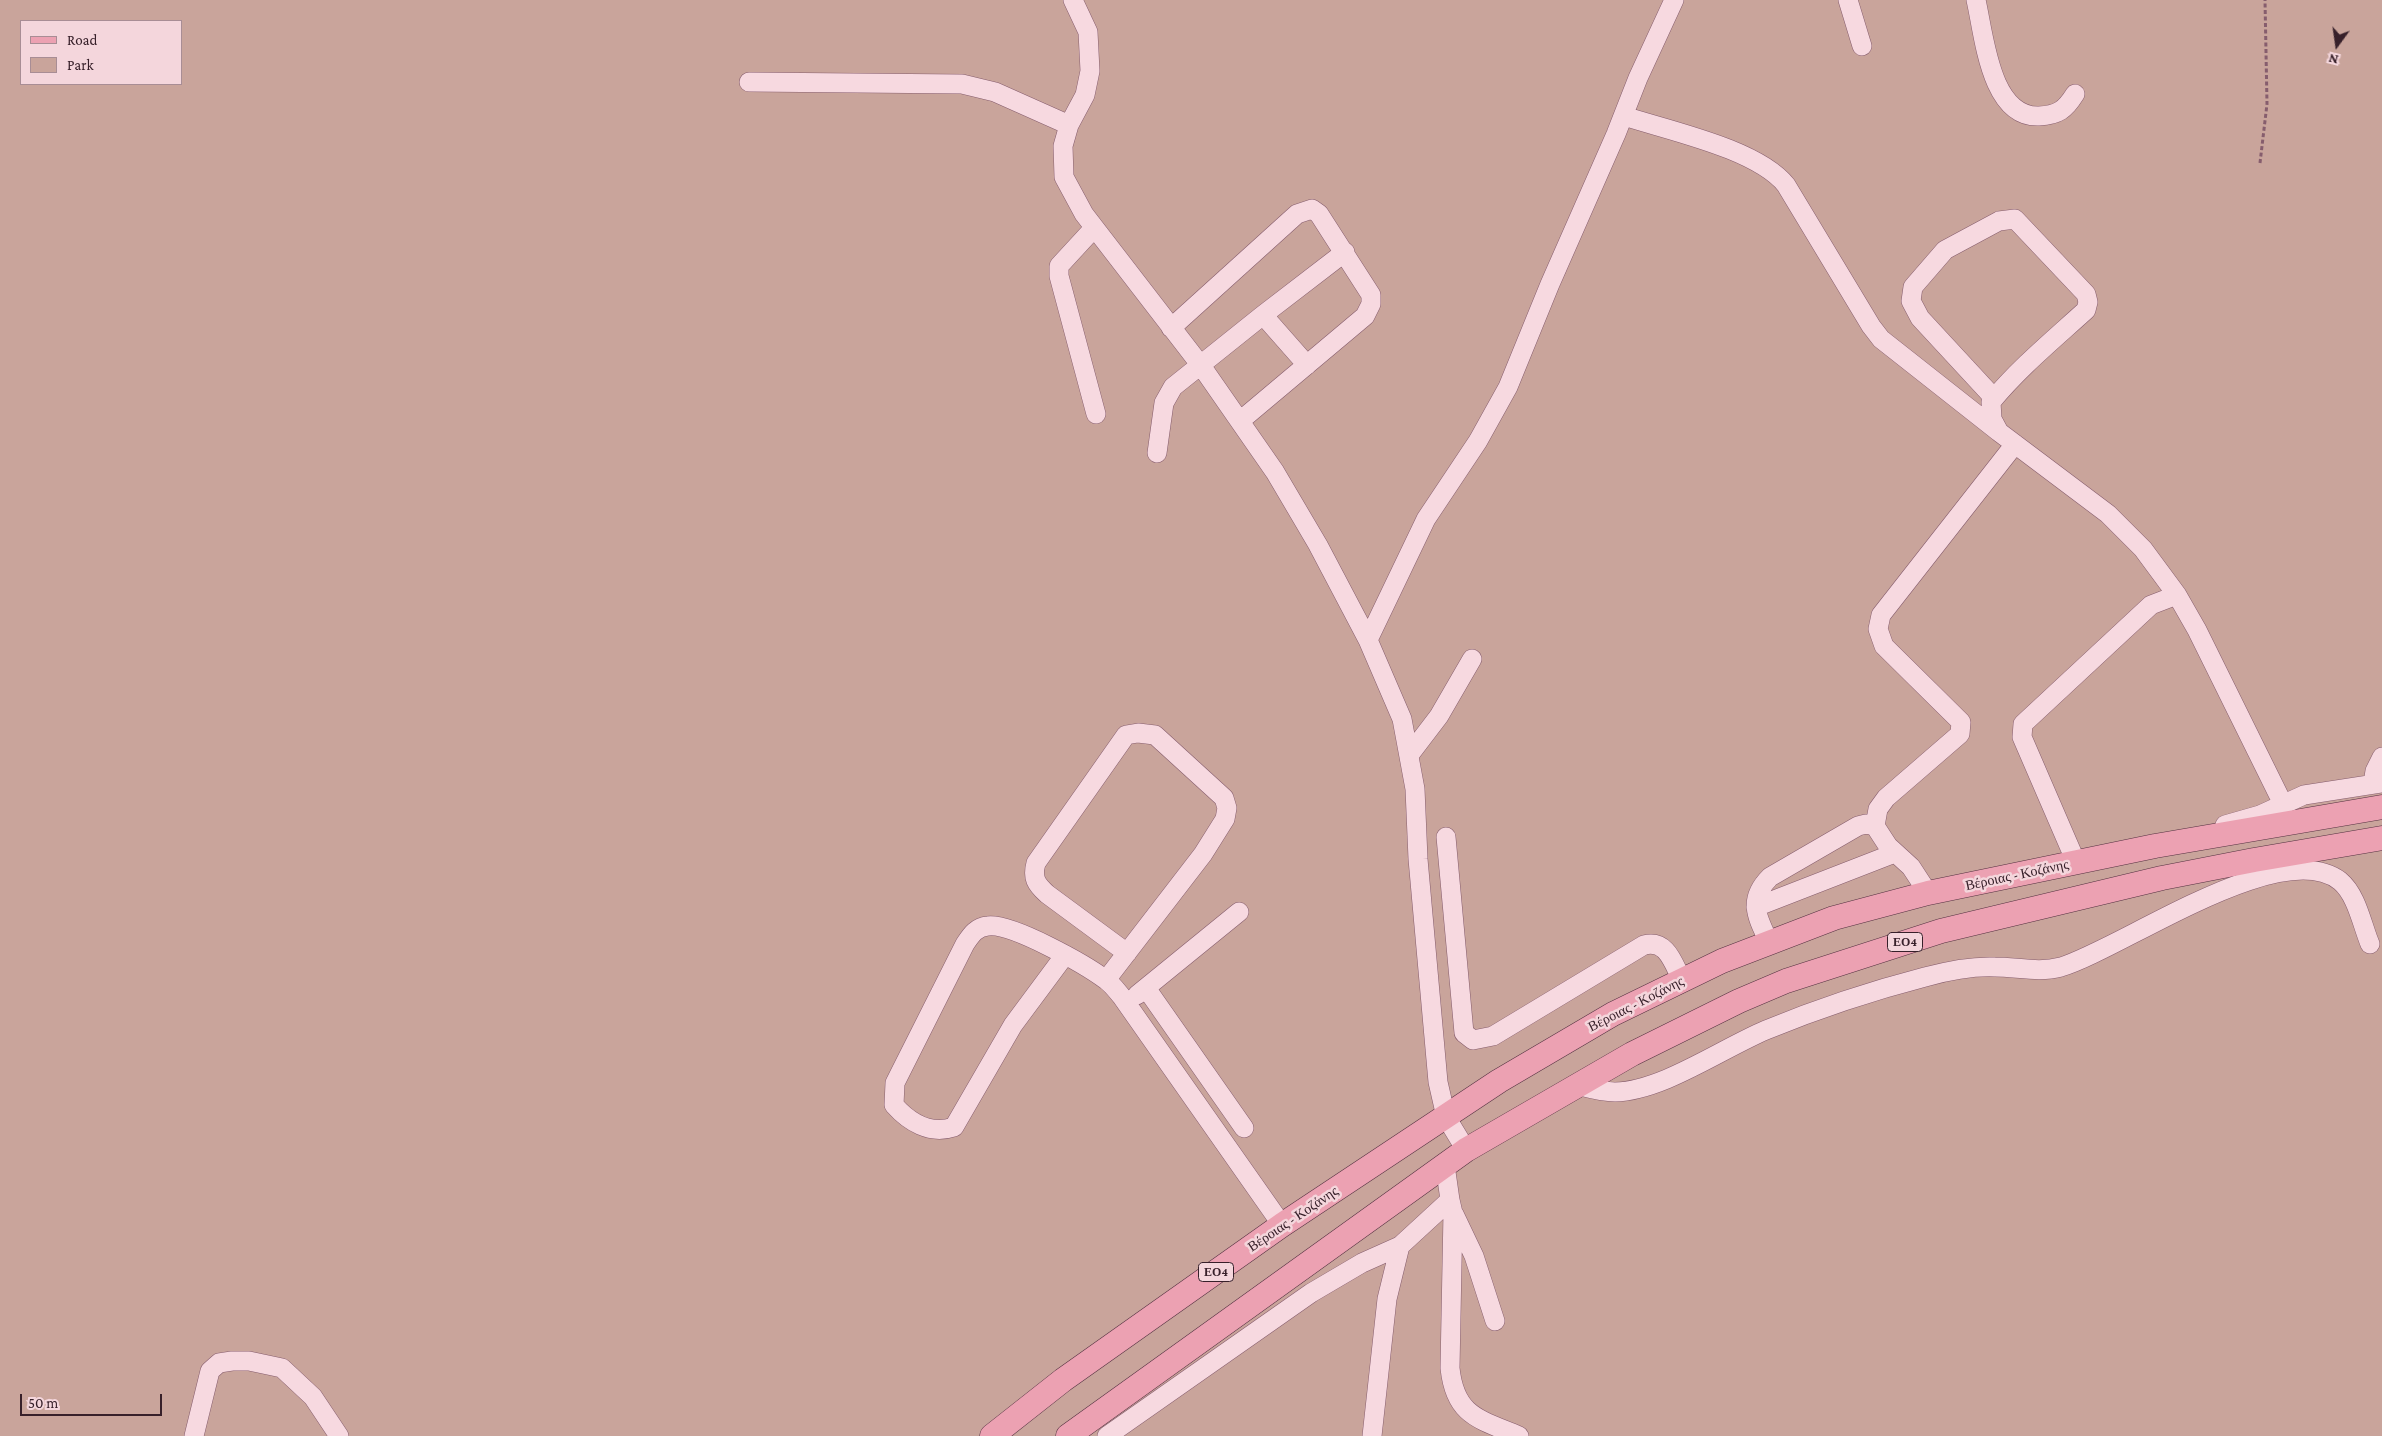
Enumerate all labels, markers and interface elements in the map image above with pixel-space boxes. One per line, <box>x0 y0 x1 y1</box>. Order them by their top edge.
legend <box>20 20 182 85</box>
north arrow <box>2312 20 2362 70</box>
text: Road <box>67 32 97 48</box>
text: N <box>2327 51 2340 68</box>
text: Park <box>67 57 94 73</box>
street label: Βέροιας - Κοζάνης <box>1964 856 2070 894</box>
road number: ΕΟ4 <box>1888 932 1922 952</box>
street label: Βέροιας - Κοζάνης <box>1585 973 1687 1035</box>
street label: Βέροιας - Κοζάνης <box>1245 1183 1341 1255</box>
road number: ΕΟ4 <box>1198 1262 1234 1282</box>
scale bar <box>22 1384 165 1416</box>
text: 50 m <box>28 1395 58 1411</box>

